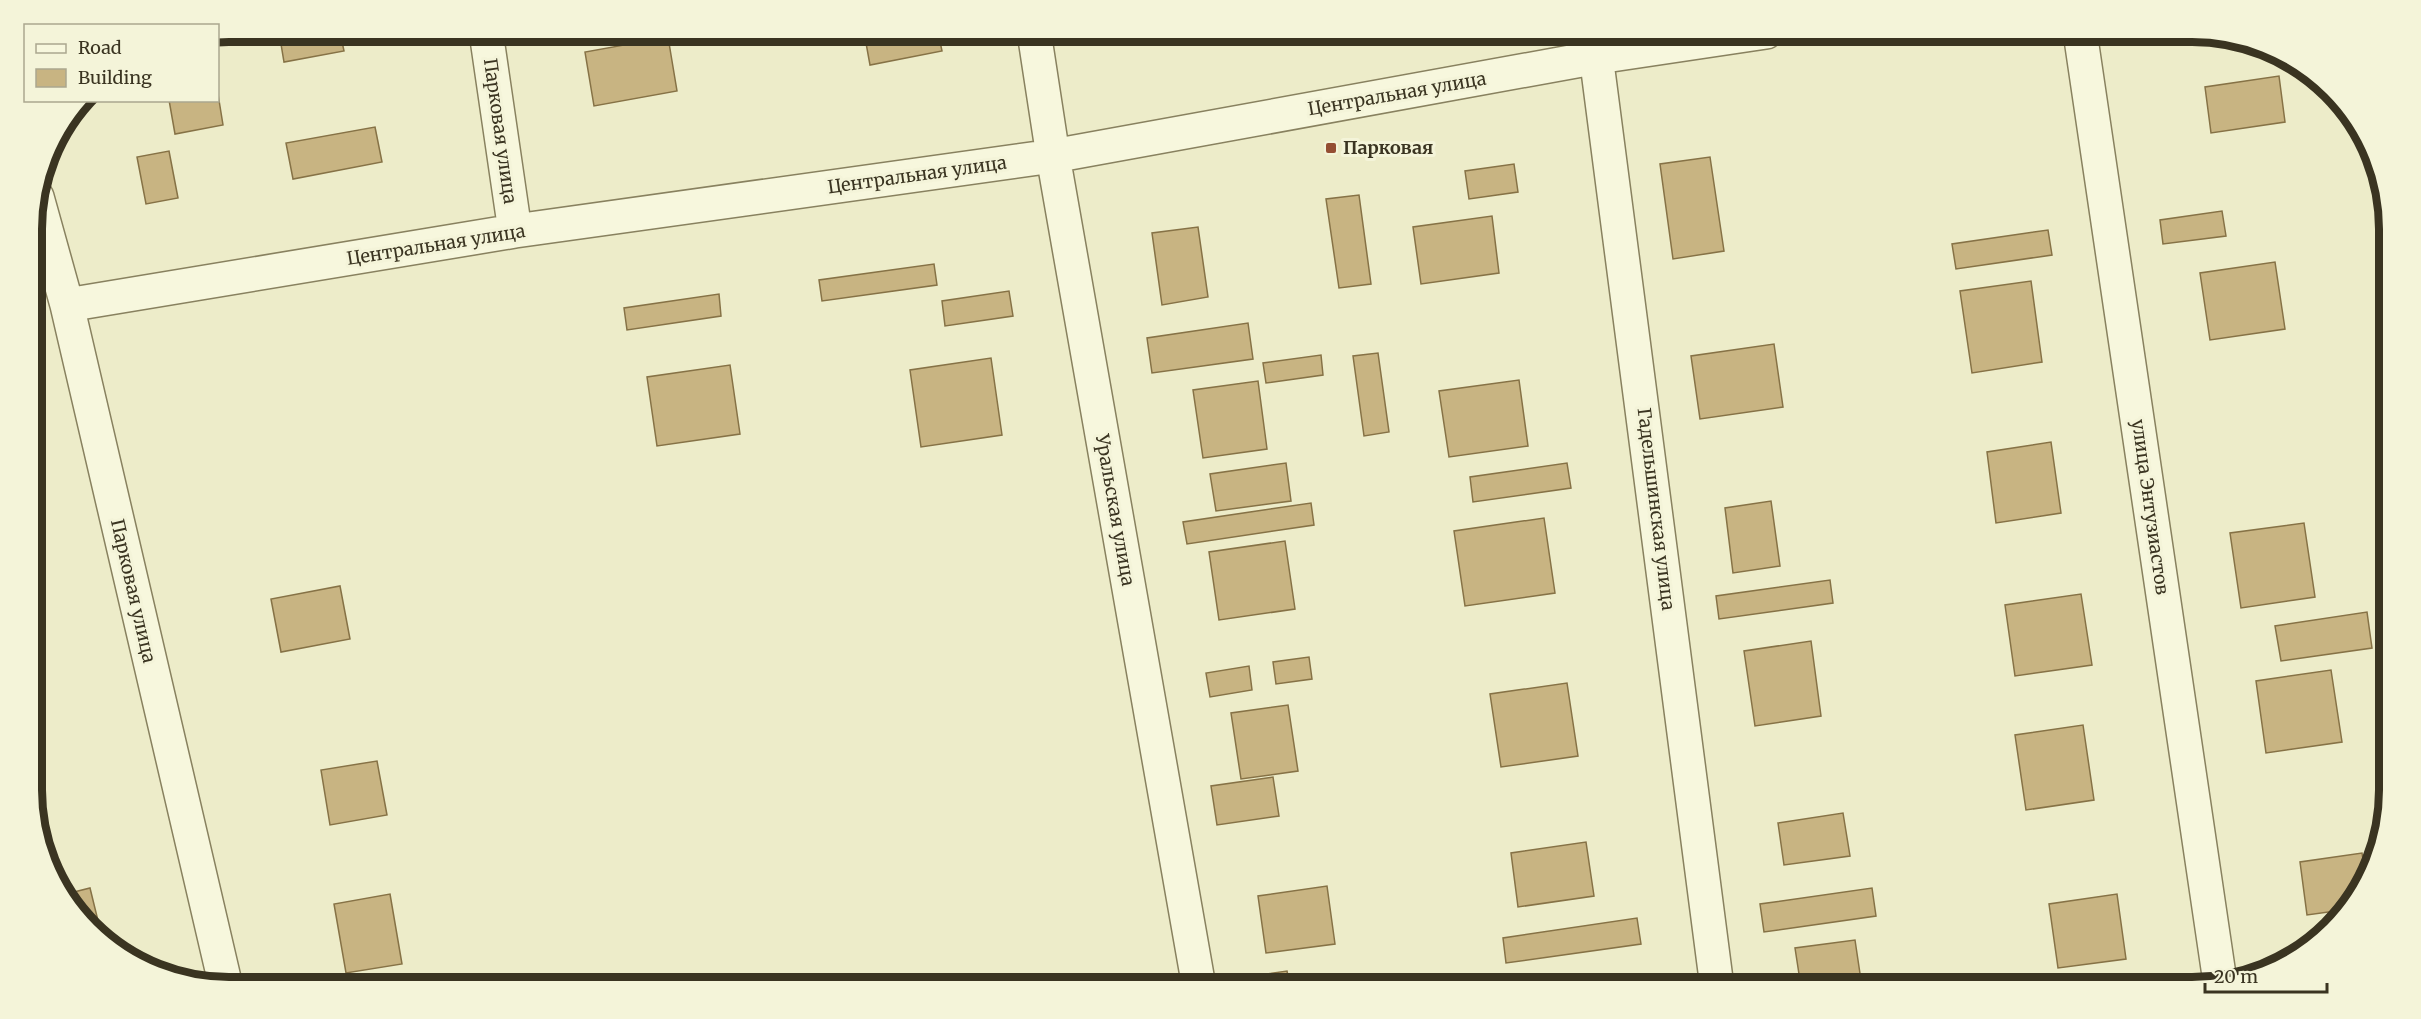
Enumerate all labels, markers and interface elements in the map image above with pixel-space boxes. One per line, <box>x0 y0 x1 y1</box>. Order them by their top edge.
legend <box>24 24 219 102</box>
text: Road <box>78 36 122 59</box>
street label: Парковая улица <box>479 57 522 206</box>
text: Building <box>78 66 152 89</box>
street label: Центральная улица <box>1306 66 1488 121</box>
place label: Парковая <box>1343 136 1433 159</box>
marker: Парковая <box>1324 141 1338 155</box>
street label: Центральная улица <box>826 151 1008 198</box>
street label: Центральная улица <box>345 219 527 270</box>
street label: Гадельшинская улица <box>1633 406 1680 612</box>
street label: улица Энтузиастов <box>2127 418 2174 597</box>
street label: Уральская улица <box>1091 431 1140 588</box>
street label: Парковая улица <box>106 517 161 665</box>
scale bar <box>2205 956 2326 994</box>
text: 20 m <box>2214 965 2258 988</box>

